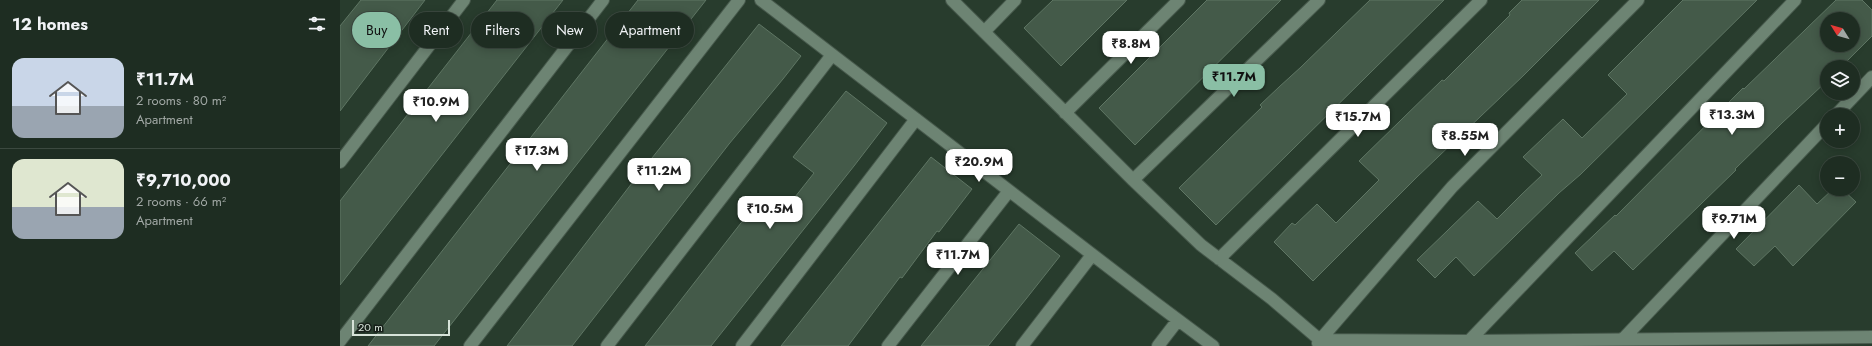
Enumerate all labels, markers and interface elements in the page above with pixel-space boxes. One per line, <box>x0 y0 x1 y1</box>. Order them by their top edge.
text: 12 homes <box>12 12 88 36</box>
chip: Buy <box>352 12 401 48</box>
chip: Rent <box>409 12 463 48</box>
chip: Filters <box>471 12 534 48</box>
chip: New <box>542 12 597 48</box>
chip: Apartment <box>605 12 694 48</box>
north arrow <box>1820 12 1860 52</box>
map controls <box>1820 12 1860 196</box>
icon: filters <box>306 13 328 35</box>
pin: ₹8.8M <box>1103 31 1159 65</box>
text: ₹8.8M <box>1111 34 1151 53</box>
button: layers <box>1820 60 1860 100</box>
pin: ₹11.7M <box>1201 64 1267 98</box>
text: ₹11.7M <box>136 67 194 91</box>
text: ₹11.7M <box>1212 67 1256 86</box>
icon: home <box>44 74 92 122</box>
pin: ₹10.9M <box>403 89 469 123</box>
text: 2 rooms · 80 m² <box>136 91 226 110</box>
text: ₹10.9M <box>412 92 460 111</box>
pin: ₹13.3M <box>1699 102 1765 136</box>
pin: ₹15.7M <box>1325 104 1391 138</box>
text: ₹13.3M <box>1709 105 1755 124</box>
text: ₹15.7M <box>1335 107 1381 126</box>
button: + <box>1820 108 1860 148</box>
text: Apartment <box>136 110 193 129</box>
pin: ₹8.55M <box>1432 123 1498 157</box>
text: ₹8.55M <box>1441 126 1489 145</box>
pin: ₹17.3M <box>504 138 570 172</box>
text: ₹17.3M <box>515 141 559 160</box>
pin: ₹20.9M <box>946 149 1012 183</box>
text: ₹20.9M <box>954 152 1004 171</box>
button: − <box>1820 156 1860 196</box>
pin: ₹11.2M <box>626 158 692 192</box>
text: ₹11.2M <box>637 161 681 180</box>
text: ₹9,710,000 <box>136 168 231 192</box>
icon: home <box>44 175 92 223</box>
text: 2 rooms · 66 m² <box>136 192 226 211</box>
pin: ₹10.5M <box>737 196 803 230</box>
text: ₹10.5M <box>747 199 793 218</box>
pin: ₹9.71M <box>1701 206 1767 240</box>
text: ₹9.71M <box>1711 209 1757 228</box>
text: Apartment <box>136 211 193 230</box>
pin: ₹11.7M <box>925 242 991 276</box>
text: ₹11.7M <box>936 245 980 264</box>
scale bar <box>352 318 450 337</box>
text: 20 m <box>358 319 383 335</box>

